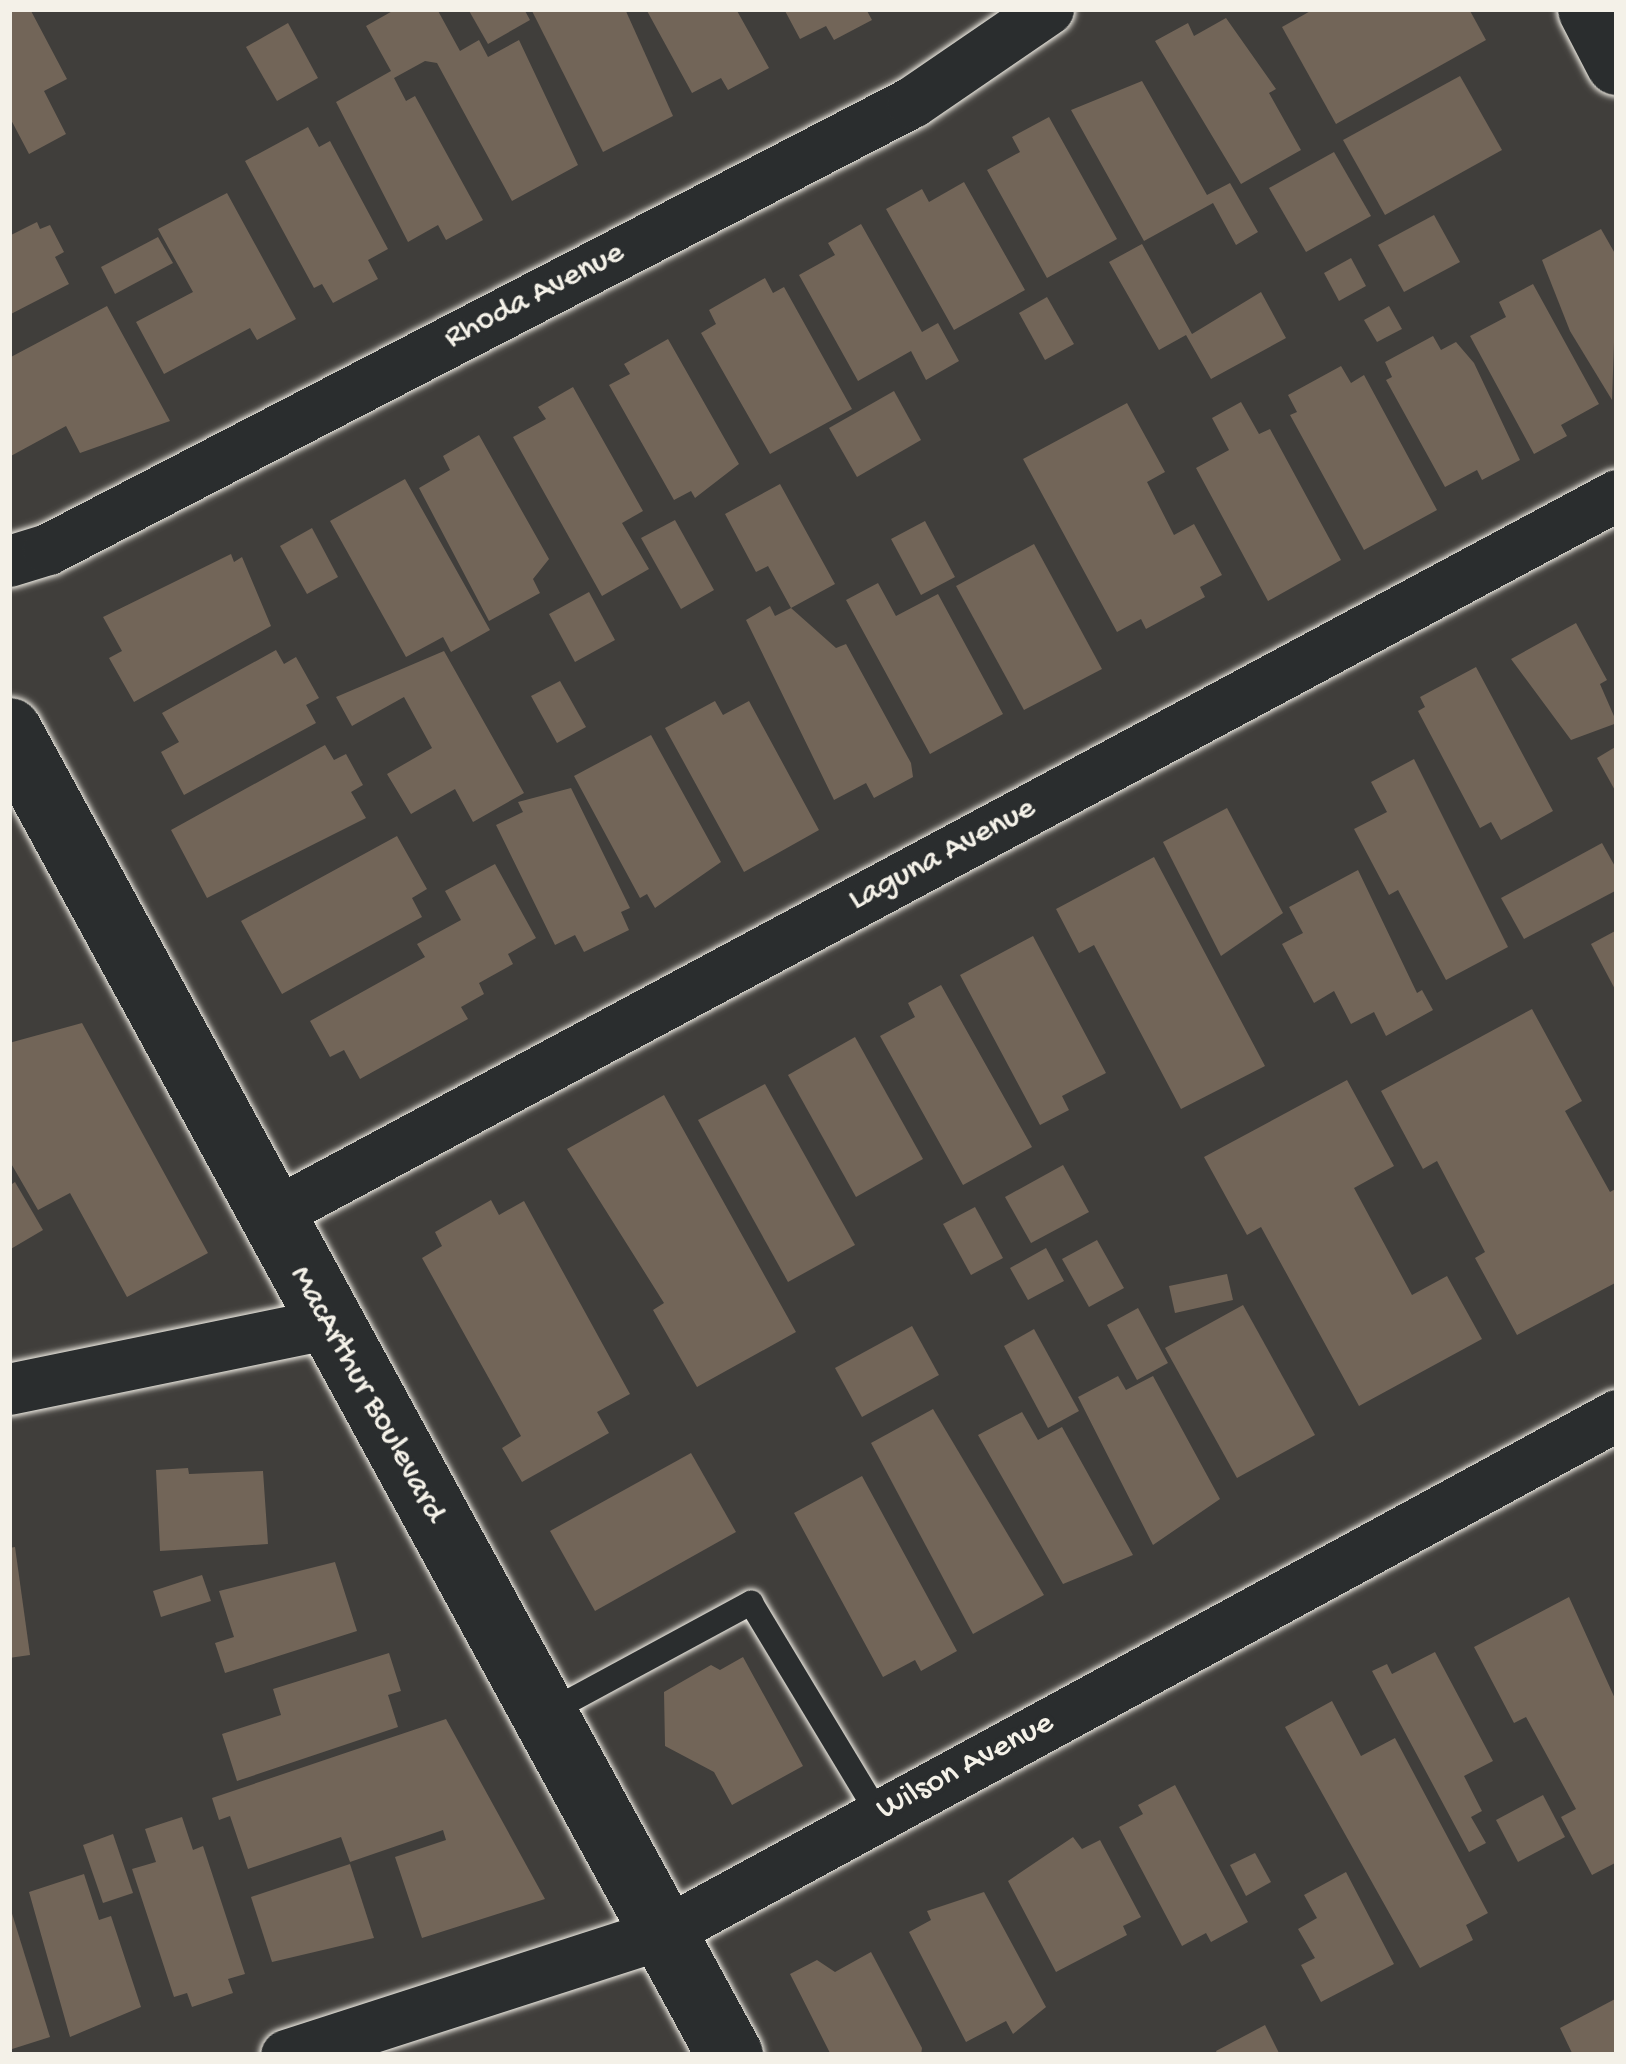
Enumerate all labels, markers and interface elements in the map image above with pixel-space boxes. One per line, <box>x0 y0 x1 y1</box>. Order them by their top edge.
street label: Rhoda Avenue <box>438 235 632 359</box>
street label: Laguna Avenue <box>843 790 1043 922</box>
street label: MacArthur Boulevard <box>279 1260 453 1530</box>
street label: Wilson Avenue <box>871 1705 1061 1831</box>

